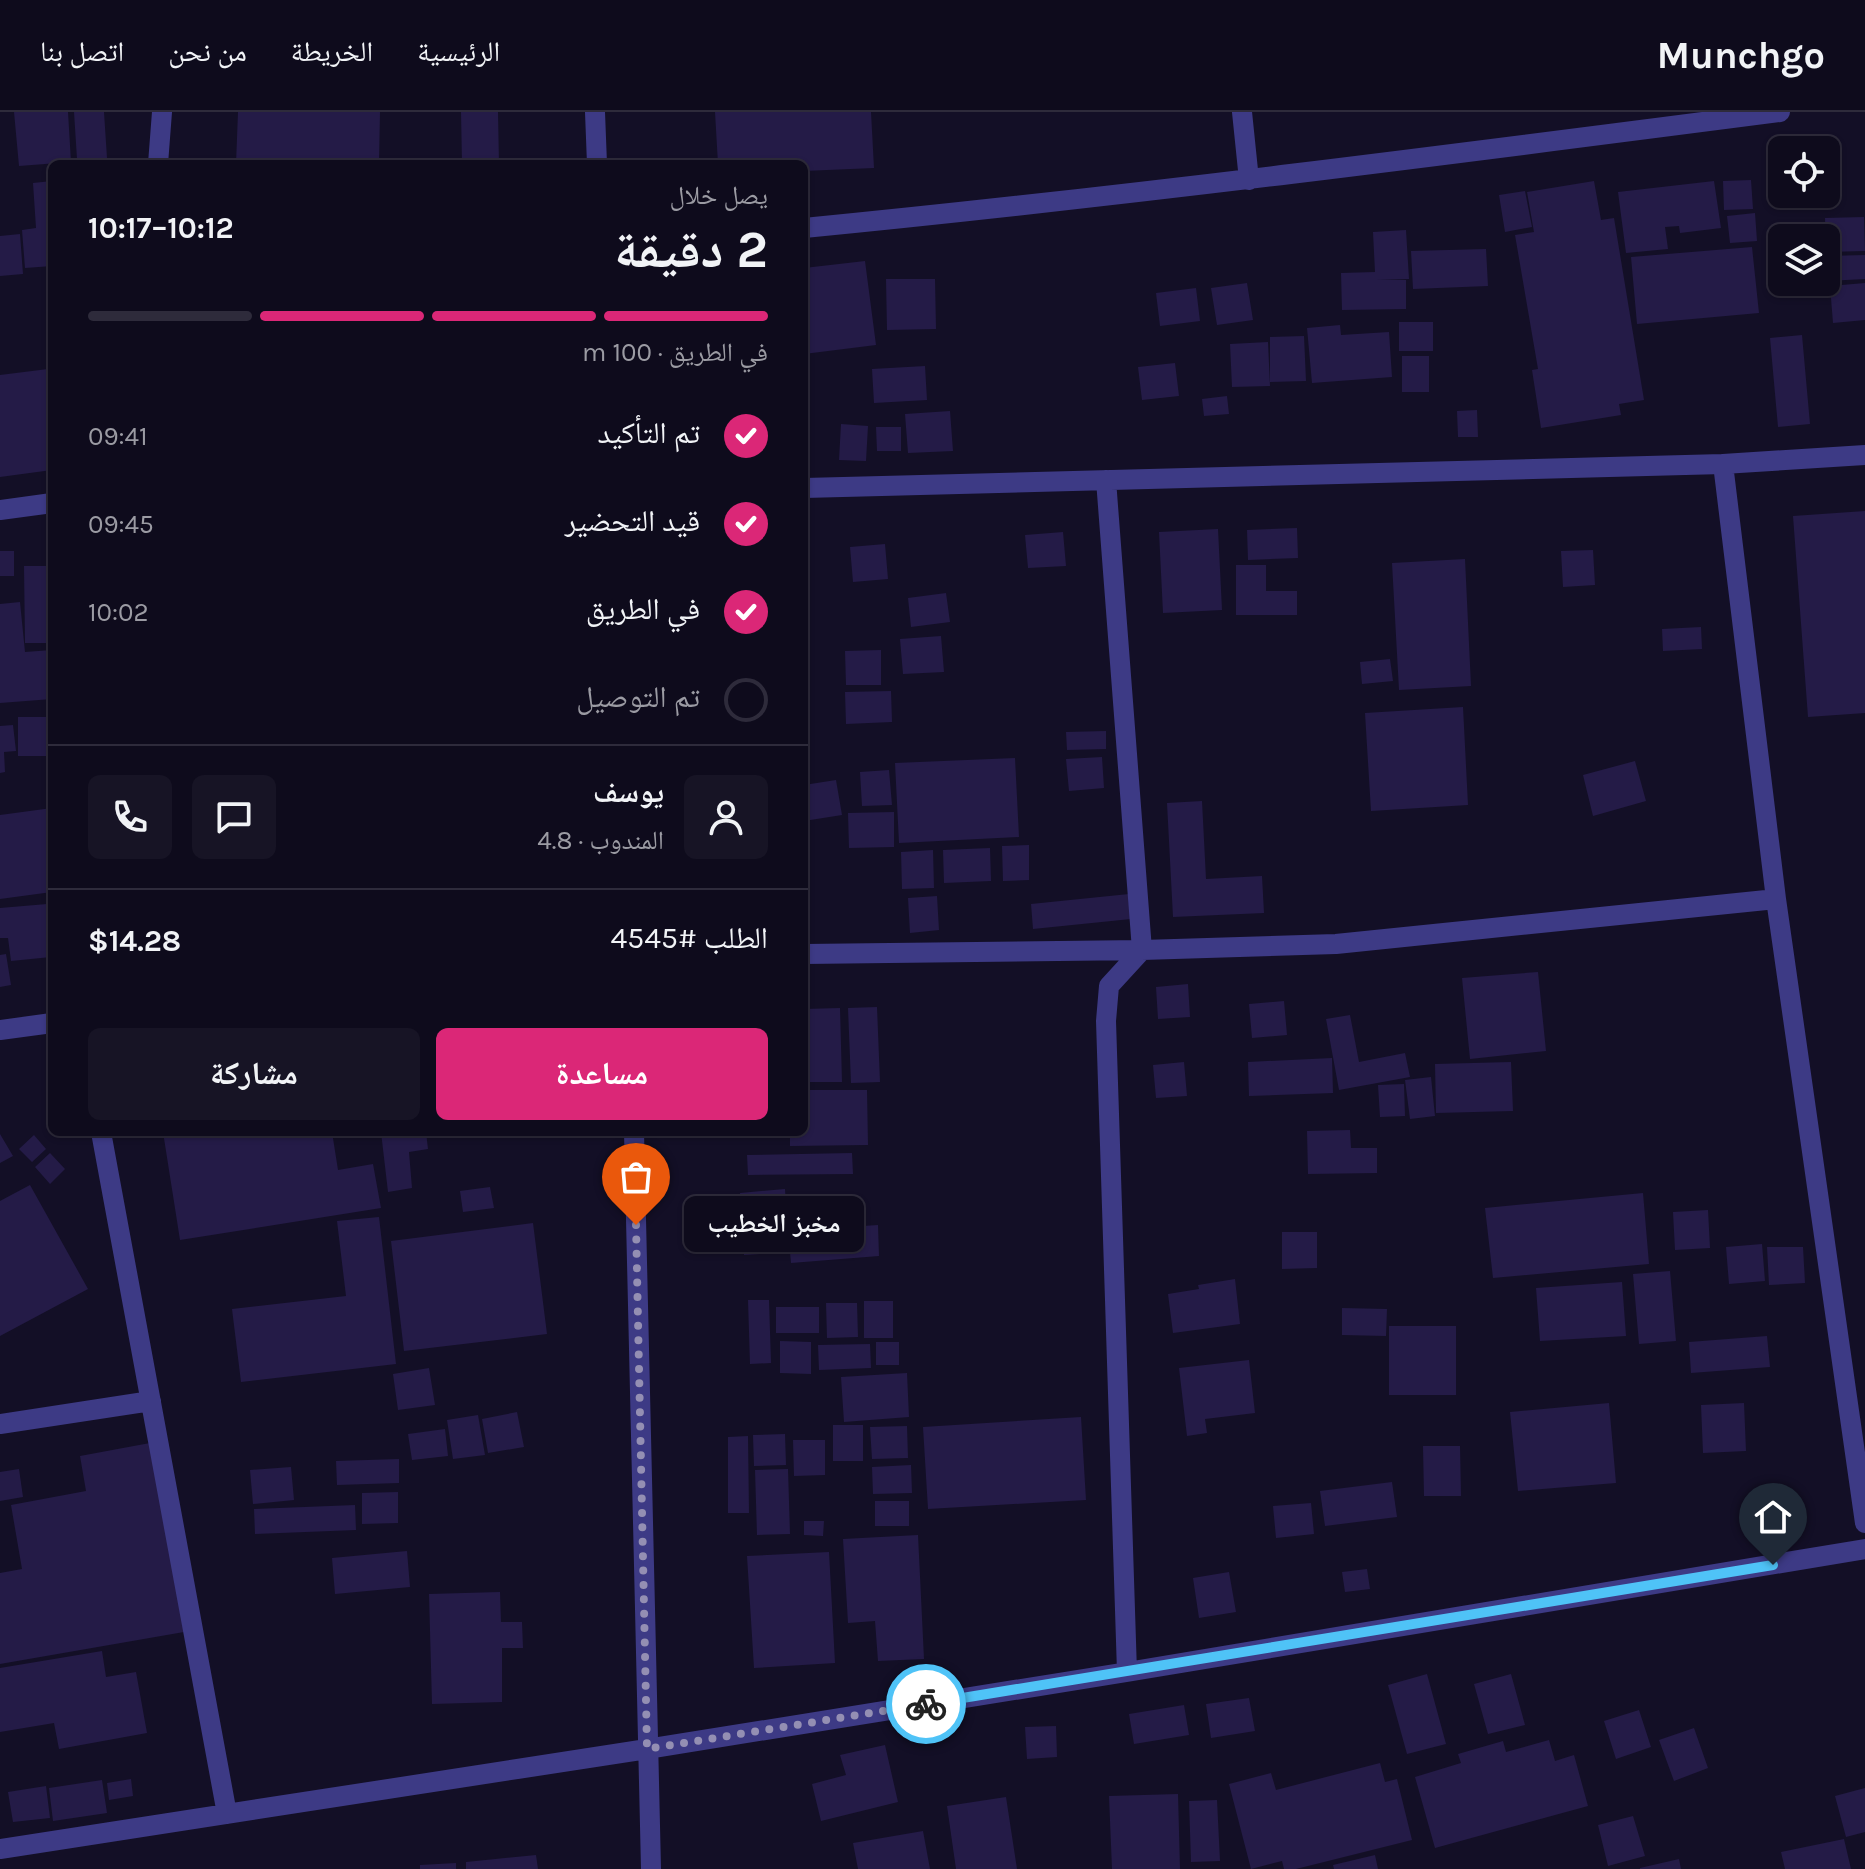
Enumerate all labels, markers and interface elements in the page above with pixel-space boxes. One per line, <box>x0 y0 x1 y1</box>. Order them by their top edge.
text: Munchgo <box>1657 33 1825 78</box>
text: اتصل بنا <box>40 35 124 68</box>
text: من نحن <box>168 35 247 68</box>
text: الخريطة <box>291 35 373 68</box>
text: الرئيسية <box>417 35 500 68</box>
map controls <box>1768 136 1840 296</box>
button: locate <box>1768 136 1840 208</box>
text: يصل خلال <box>669 180 768 211</box>
text: 10:12–10:17 <box>88 210 234 246</box>
text: 2 دقيقة <box>614 219 768 280</box>
button: layers <box>1768 224 1840 296</box>
text: في الطريق · 100 m <box>582 337 768 368</box>
icon: check <box>724 414 768 458</box>
text: تم التأكيد <box>597 415 700 451</box>
text: 09:41 <box>88 421 148 452</box>
icon: check <box>724 502 768 546</box>
text: قيد التحضير <box>565 503 700 539</box>
text: 09:45 <box>88 509 154 540</box>
icon: check <box>724 590 768 634</box>
text: في الطريق <box>586 591 700 627</box>
text: 10:02 <box>88 597 149 628</box>
text: تم التوصيل <box>576 679 700 715</box>
text: يوسف <box>593 774 664 810</box>
button: phone <box>88 775 172 859</box>
button: chat <box>192 775 276 859</box>
button: person <box>684 775 768 859</box>
text: المندوب · 4.8 <box>537 825 664 856</box>
text: الطلب #4545 <box>610 920 768 956</box>
text: $14.28 <box>88 923 181 959</box>
button: مشاركة <box>88 1028 420 1120</box>
button: مساعدة <box>436 1028 768 1120</box>
pin <box>602 1143 670 1225</box>
icon: bag <box>614 1155 658 1199</box>
callout: مخبز الخطيب <box>684 1197 864 1253</box>
text: مخبز الخطيب <box>708 1208 840 1239</box>
pin <box>1739 1483 1807 1565</box>
icon: home <box>1751 1495 1795 1539</box>
courier <box>886 1664 966 1744</box>
icon: bike <box>904 1682 948 1726</box>

